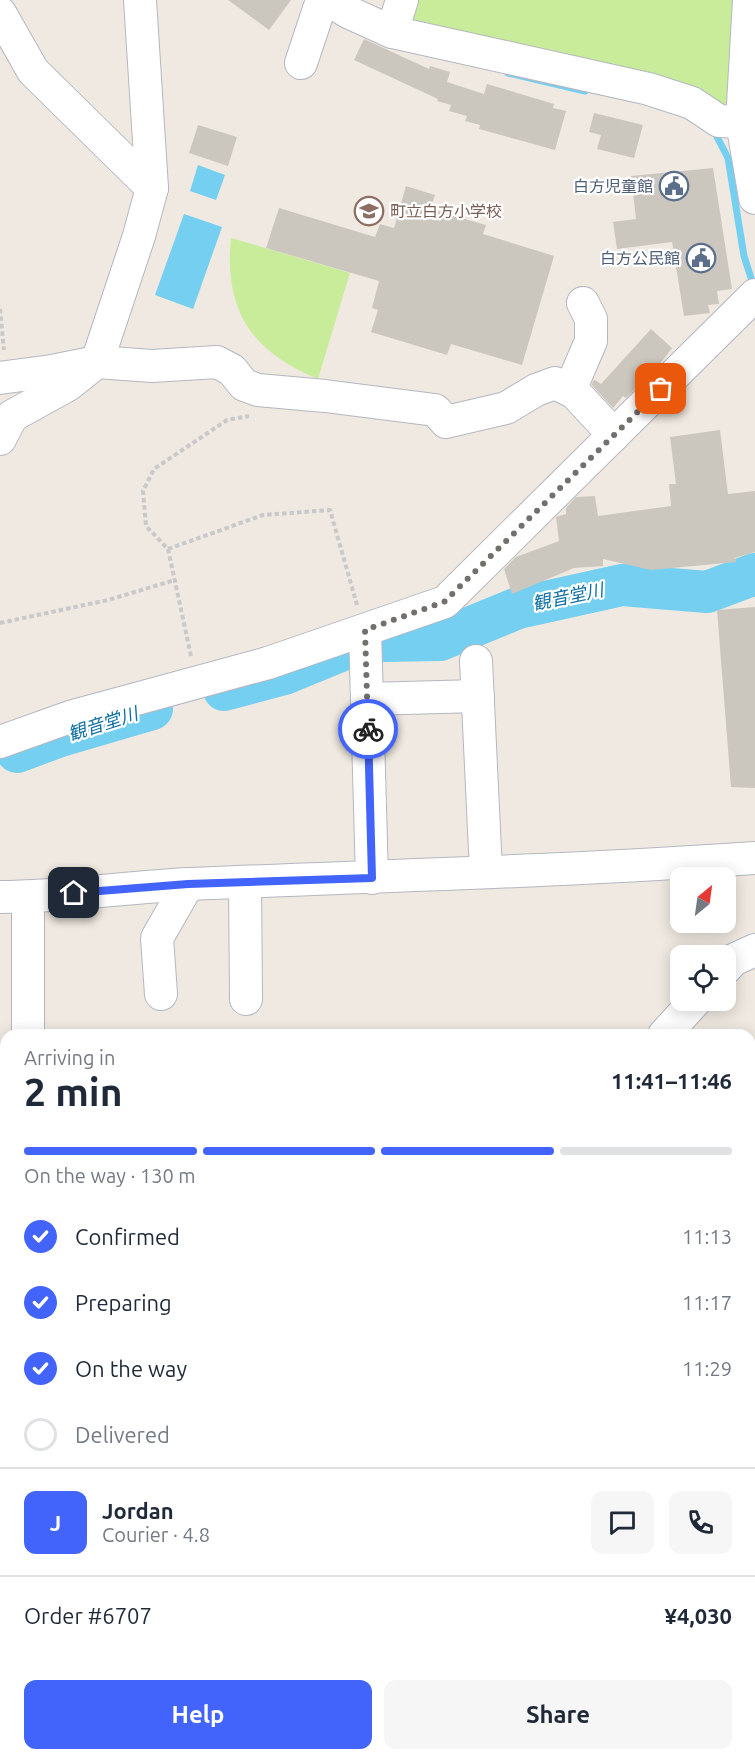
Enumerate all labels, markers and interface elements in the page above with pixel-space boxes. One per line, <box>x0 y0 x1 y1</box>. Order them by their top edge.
public building icon: 白方児童館 <box>658 170 690 202</box>
place label: 白方児童館 <box>573 177 653 195</box>
school or university icon: 町立白方小学校 <box>353 195 385 227</box>
place label: 町立白方小学校 <box>390 202 502 220</box>
public building icon: 白方公民館 <box>685 242 717 274</box>
place label: 白方公民館 <box>600 249 680 267</box>
pin <box>635 363 686 414</box>
icon: bag <box>644 372 677 405</box>
water label: 観音堂川 <box>530 578 607 613</box>
courier <box>338 699 398 759</box>
water label: 観音堂川 <box>65 702 142 744</box>
icon: bike <box>352 713 385 746</box>
pin <box>48 867 99 918</box>
north arrow <box>670 867 736 933</box>
map controls <box>670 867 736 1011</box>
icon: home <box>57 876 90 909</box>
button: locate <box>670 945 736 1011</box>
text: Arriving in <box>24 1046 115 1069</box>
text: 11:41–11:46 <box>611 1068 732 1093</box>
text: 2 min <box>24 1070 123 1113</box>
text: On the way · 130 m <box>24 1164 196 1187</box>
icon: check <box>24 1220 57 1253</box>
text: Confirmed <box>75 1224 180 1249</box>
text: 11:13 <box>682 1225 732 1248</box>
icon: check <box>24 1286 57 1319</box>
text: Preparing <box>75 1290 172 1315</box>
text: 11:17 <box>682 1291 732 1314</box>
icon: check <box>24 1352 57 1385</box>
text: On the way <box>75 1356 187 1381</box>
text: 11:29 <box>682 1357 732 1380</box>
text: Delivered <box>75 1422 170 1447</box>
button: chat <box>591 1491 654 1554</box>
button: phone <box>669 1491 732 1554</box>
text: Jordan <box>102 1498 174 1523</box>
text: J <box>50 1510 61 1535</box>
text: Courier · 4.8 <box>102 1523 210 1546</box>
text: Order #6707 <box>24 1603 152 1628</box>
text: ¥4,030 <box>665 1603 732 1628</box>
button: Help <box>24 1680 372 1749</box>
button: Share <box>384 1680 732 1749</box>

